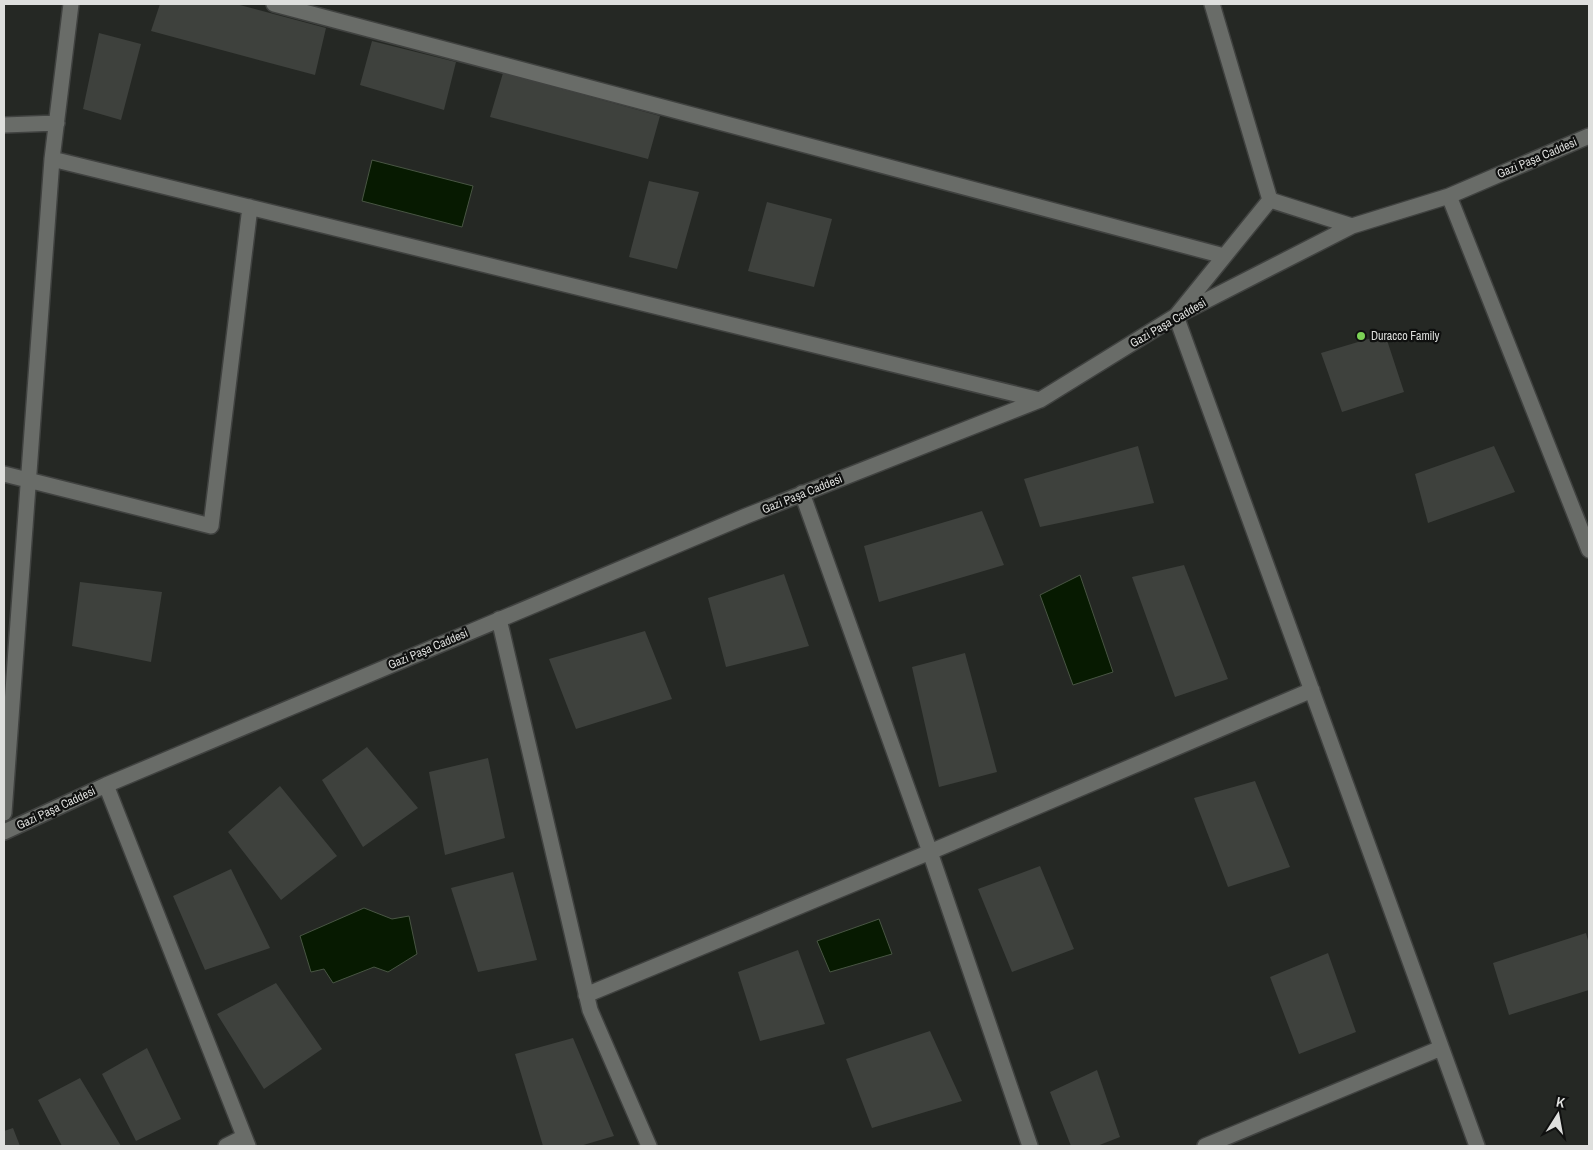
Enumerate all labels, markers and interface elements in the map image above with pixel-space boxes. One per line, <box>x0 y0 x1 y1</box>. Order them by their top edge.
street label: Gazi Paşa Caddesi <box>1495 134 1579 182</box>
street label: Gazi Paşa Caddesi <box>1127 295 1209 351</box>
place label: Duracco Family <box>1371 328 1439 344</box>
marker: Duracco Family <box>1355 330 1367 342</box>
street label: Gazi Paşa Caddesi <box>759 471 845 517</box>
street label: Gazi Paşa Caddesi <box>386 625 470 673</box>
street label: Gazi Paşa Caddesi <box>14 783 98 833</box>
north arrow <box>1533 1090 1583 1140</box>
text: K <box>1555 1093 1567 1112</box>

